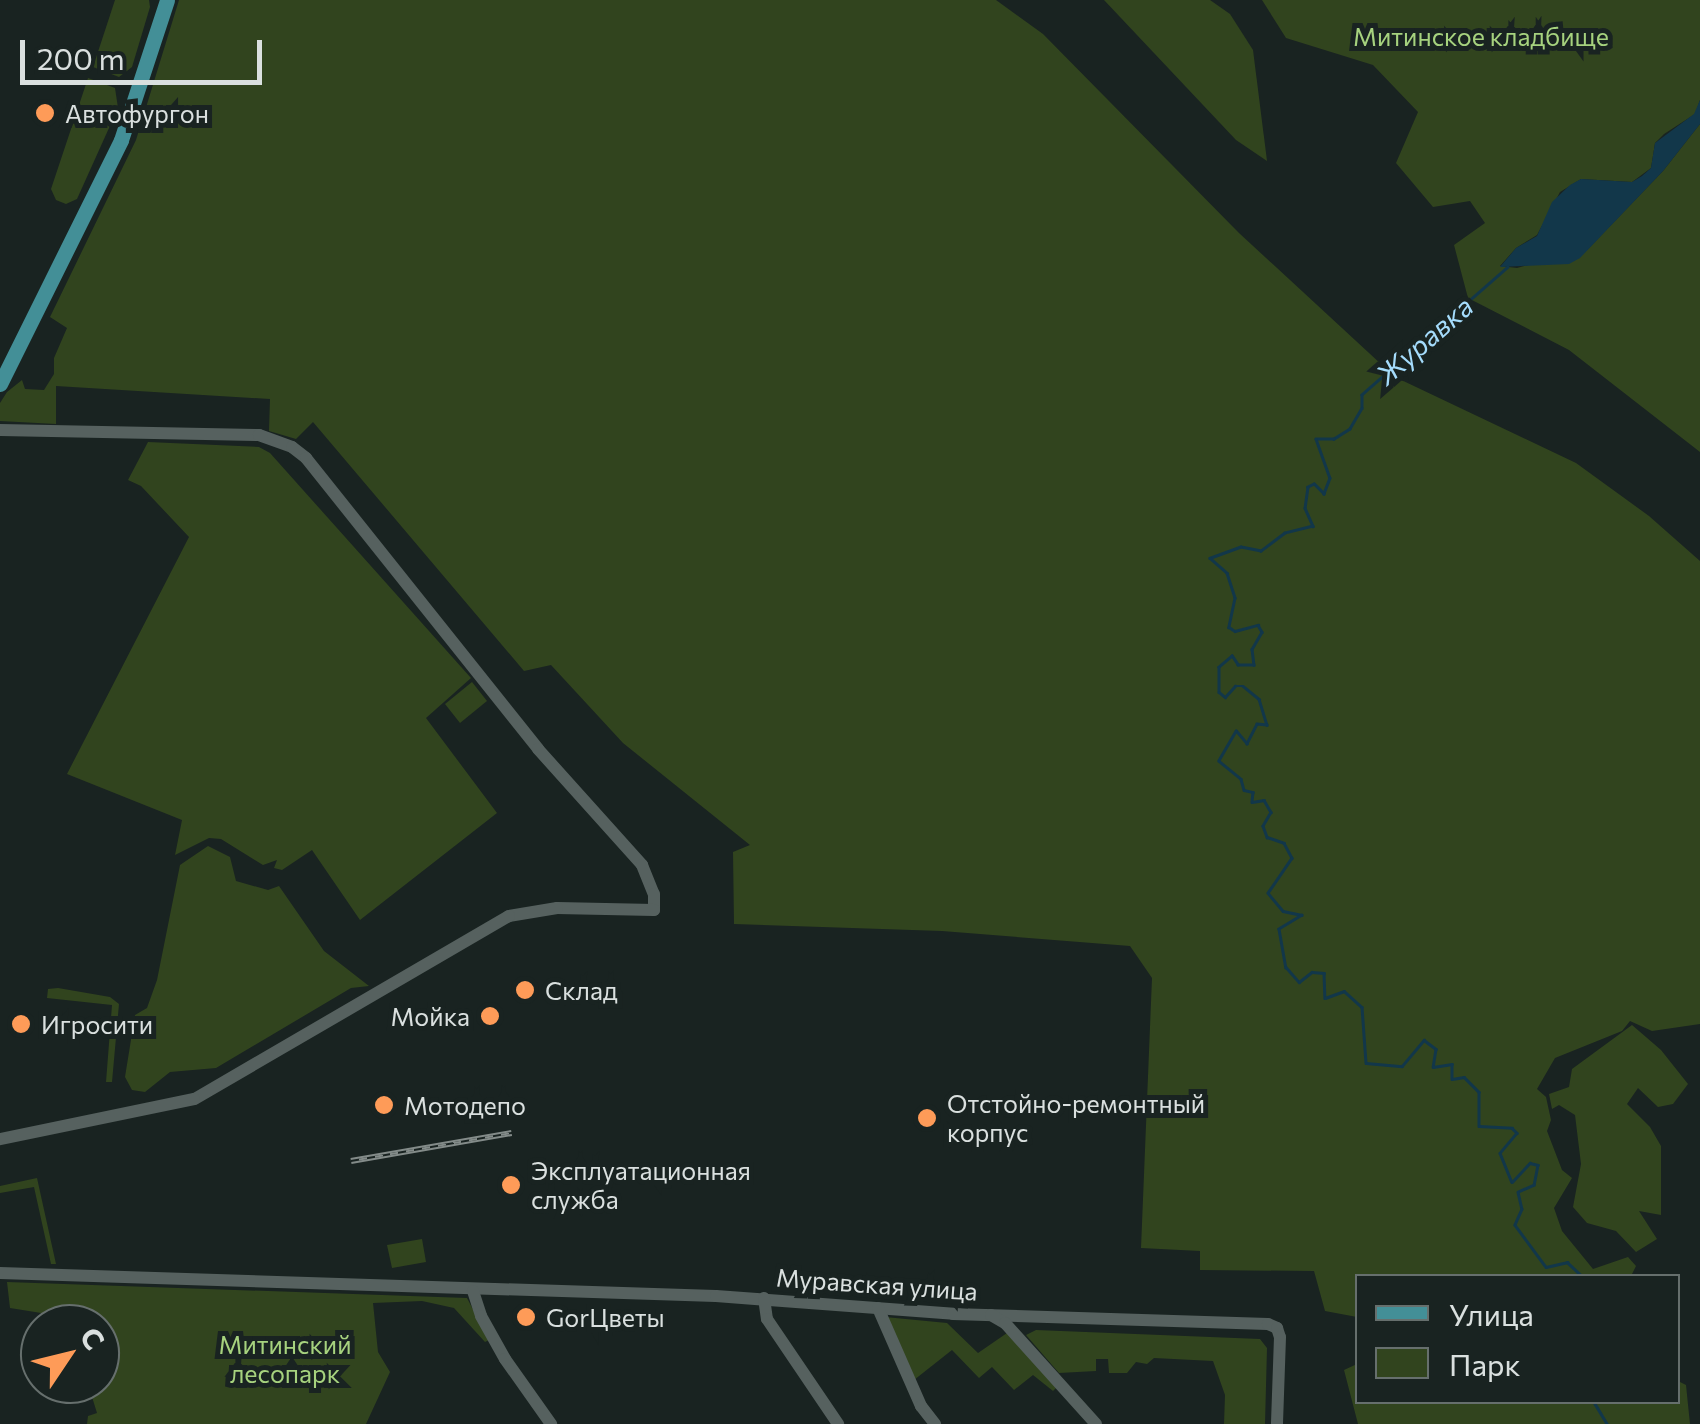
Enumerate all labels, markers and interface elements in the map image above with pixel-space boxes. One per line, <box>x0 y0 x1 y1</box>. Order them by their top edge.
scale bar <box>25 20 268 82</box>
park label: Митинское кладбище <box>1353 21 1609 51</box>
text: 200 m <box>37 39 125 76</box>
place label: Автофургон <box>65 98 209 128</box>
marker: Автофургон <box>34 102 56 124</box>
water label: Журавка <box>1369 289 1479 391</box>
place label: Склад <box>545 975 618 1005</box>
marker: Склад <box>514 979 536 1001</box>
place label: Мойка <box>391 1001 470 1031</box>
marker: Мойка <box>479 1005 501 1027</box>
place label: Игросити <box>41 1009 153 1039</box>
marker: Игросити <box>10 1013 32 1035</box>
place label: Отстойно-ремонтный корпус <box>947 1089 1205 1148</box>
place label: Мотодепо <box>404 1090 526 1120</box>
marker: Мотодепо <box>373 1094 395 1116</box>
marker: Отстойно-ремонтный корпус <box>916 1107 938 1129</box>
place label: Эксплуатационная служба <box>531 1156 751 1215</box>
marker: Эксплуатационная служба <box>500 1174 522 1196</box>
street label: Муравская улица <box>775 1262 979 1306</box>
legend <box>1355 1274 1680 1404</box>
text: Улица <box>1449 1295 1534 1332</box>
place label: GorЦветы <box>546 1302 665 1332</box>
north arrow <box>20 1304 120 1404</box>
marker: GorЦветы <box>515 1306 537 1328</box>
text: С <box>74 1320 112 1356</box>
park label: Митинский лесопарк <box>218 1330 352 1389</box>
text: Парк <box>1449 1345 1521 1382</box>

